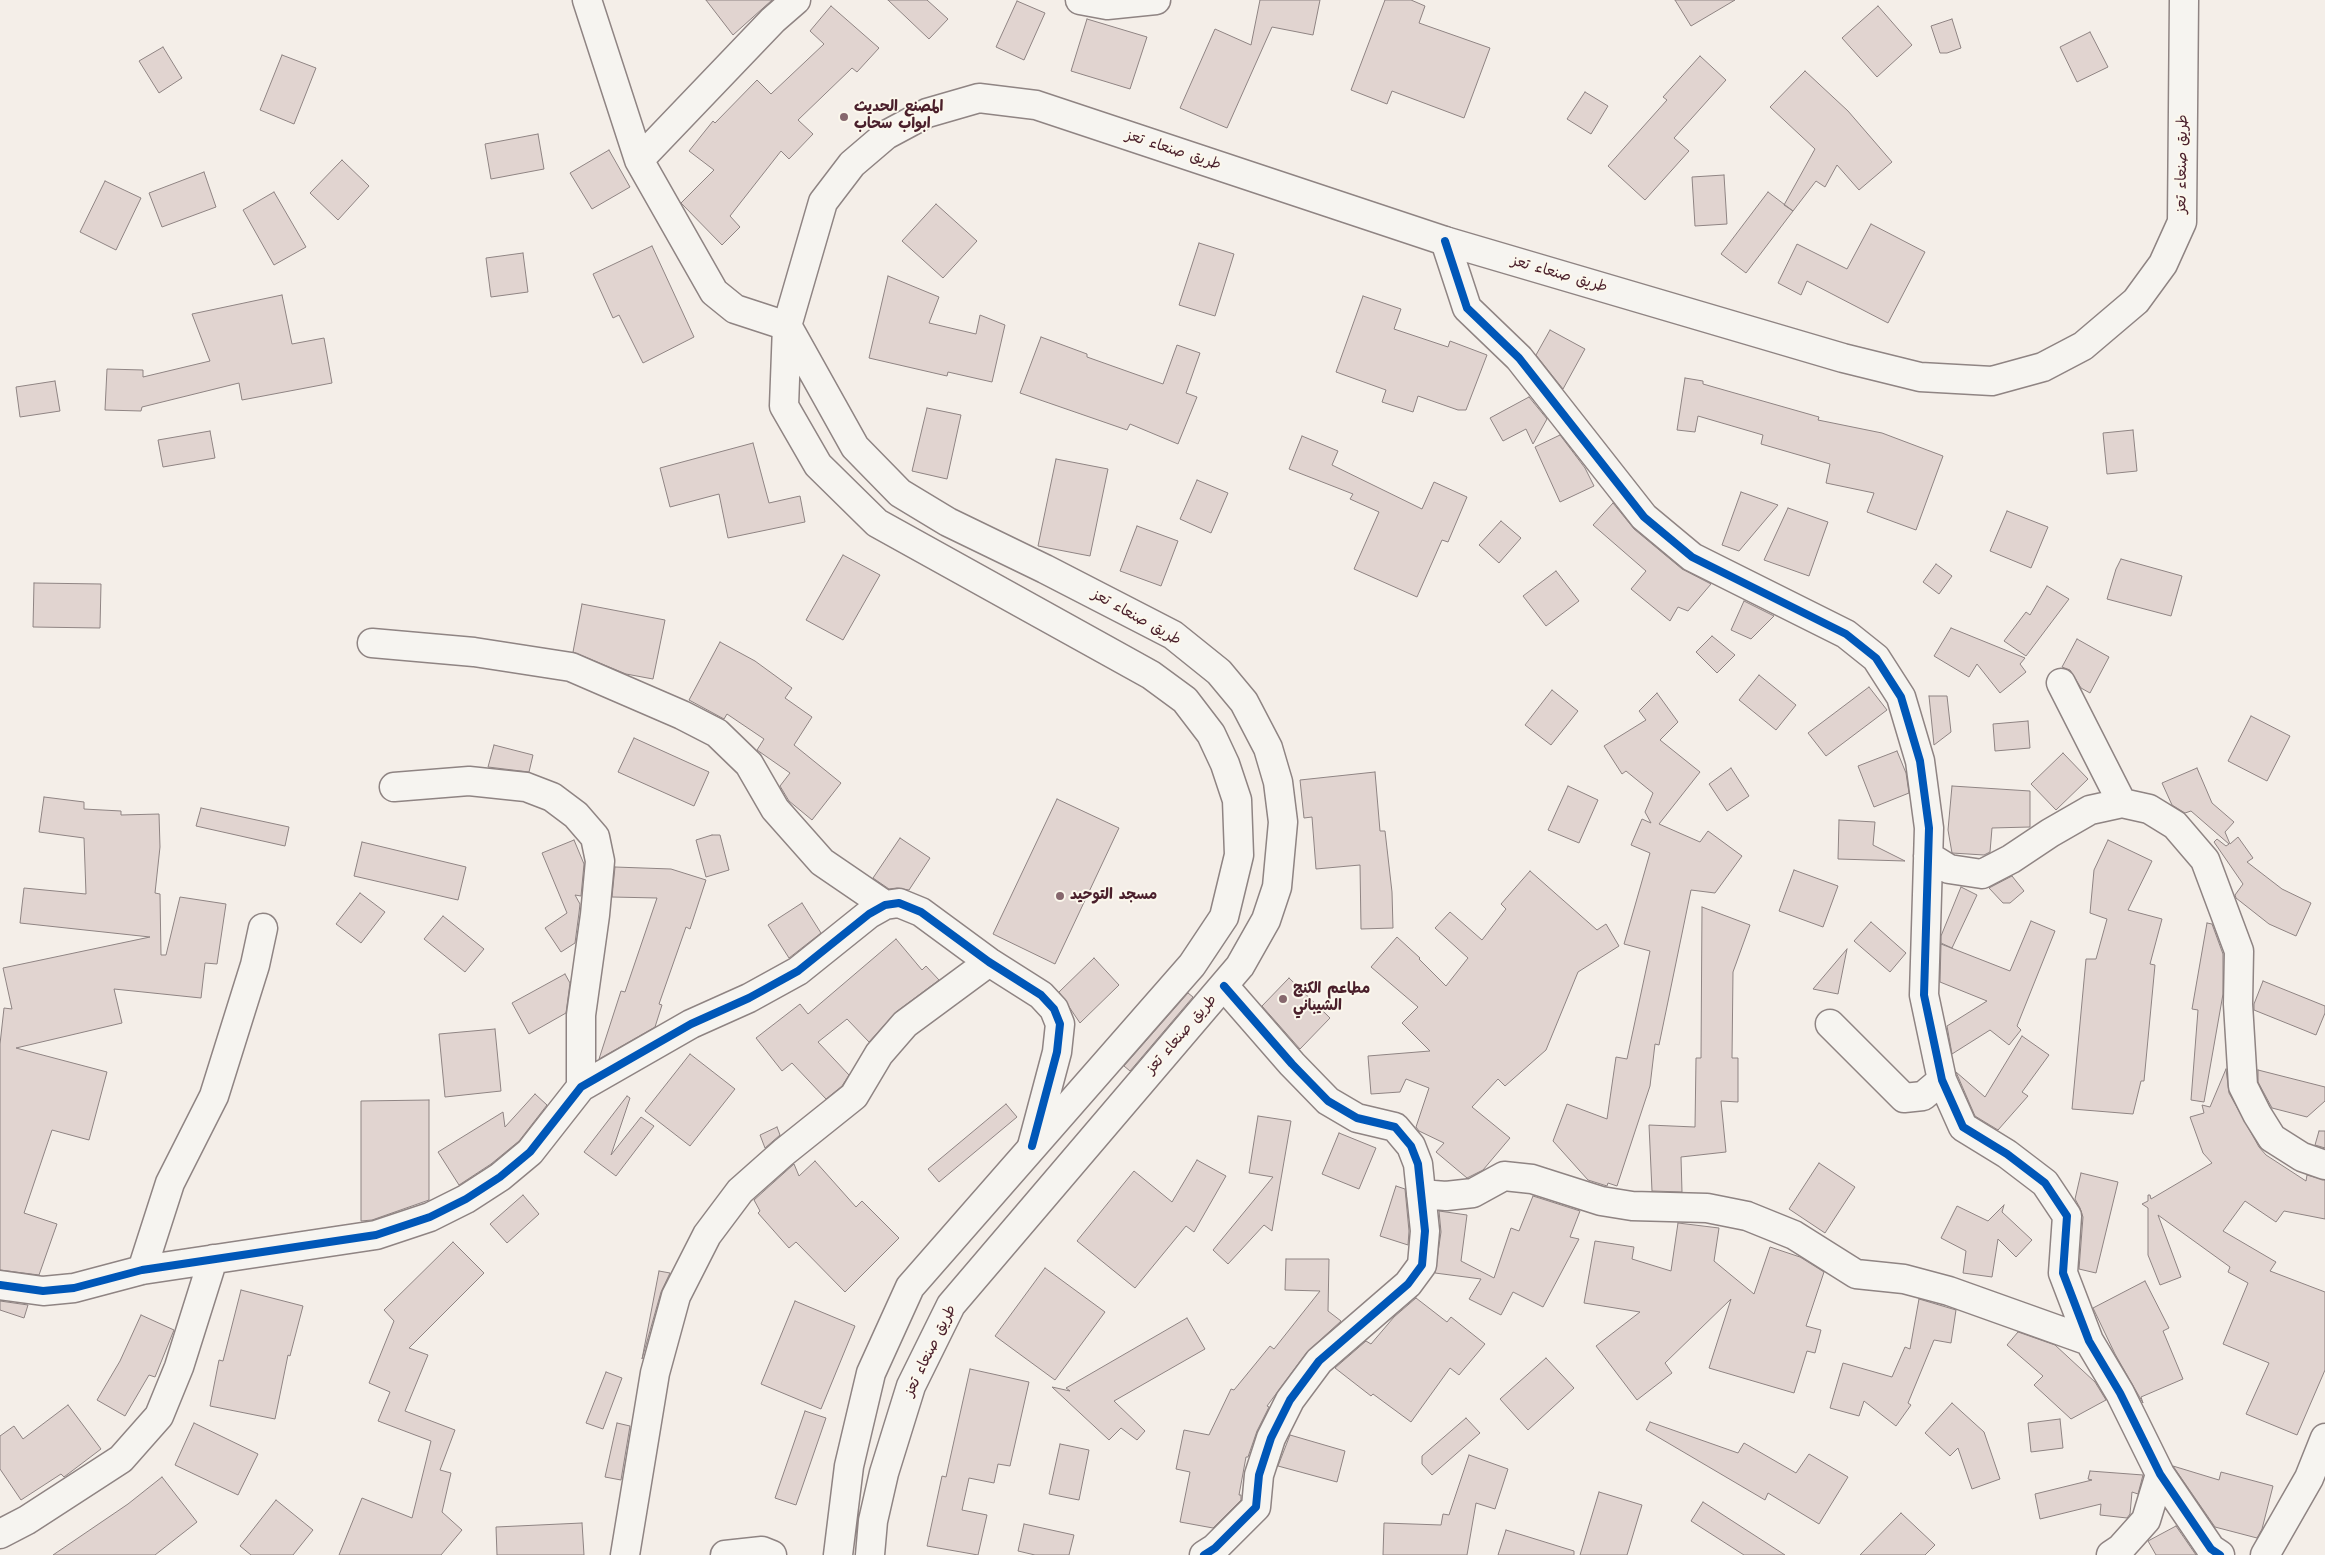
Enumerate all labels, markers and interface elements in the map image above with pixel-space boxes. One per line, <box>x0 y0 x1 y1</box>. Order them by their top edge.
place label: المصنع الحديث ابواب سحاب <box>854 99 943 134</box>
marker: المصنع الحديث ابواب سحاب <box>838 111 850 123</box>
street label: طريق صنعاء تعز <box>2173 114 2193 214</box>
street label: طريق صنعاء تعز <box>1123 127 1223 175</box>
street label: طريق صنعاء تعز <box>1509 253 1609 297</box>
street label: طريق صنعاء تعز <box>1088 586 1184 650</box>
place label: مسجد التوحيد <box>1070 887 1157 905</box>
marker: مسجد التوحيد <box>1054 890 1066 902</box>
place label: مطاعم الكنج الشيباني <box>1293 981 1370 1016</box>
street label: طريق صنعاء تعز <box>1143 992 1221 1078</box>
marker: مطاعم الكنج الشيباني <box>1277 993 1289 1005</box>
street label: طريق صنعاء تعز <box>901 1302 961 1400</box>

